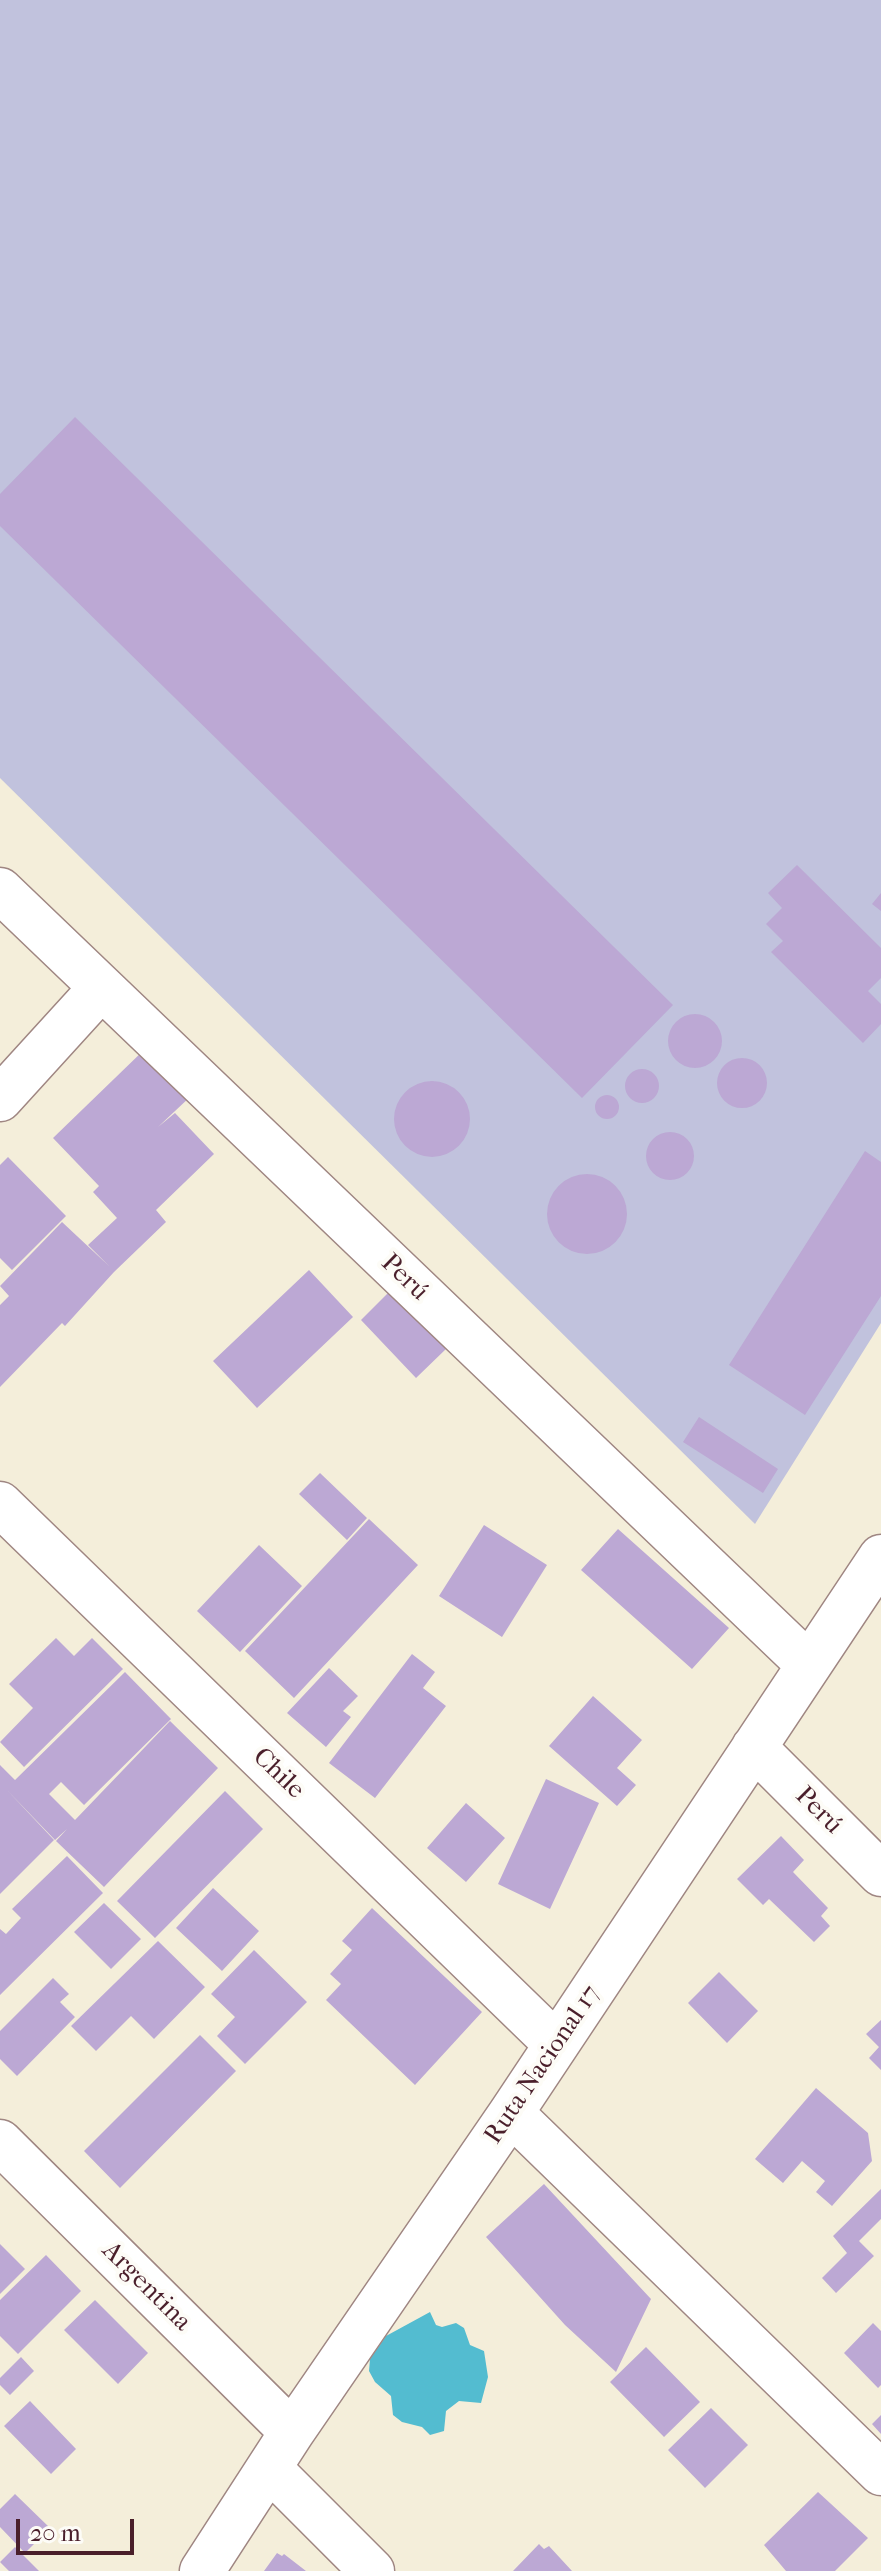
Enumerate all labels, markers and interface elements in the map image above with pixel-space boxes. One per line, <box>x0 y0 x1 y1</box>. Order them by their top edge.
street label: Perú <box>374 1248 434 1308</box>
street label: Chile <box>246 1742 310 1806</box>
street label: Perú <box>788 1781 848 1841</box>
street label: Ruta Nacional 17 <box>478 1980 608 2150</box>
street label: Argentina <box>95 2236 197 2338</box>
scale bar <box>20 2503 138 2553</box>
text: 20 m <box>30 2519 81 2547</box>

